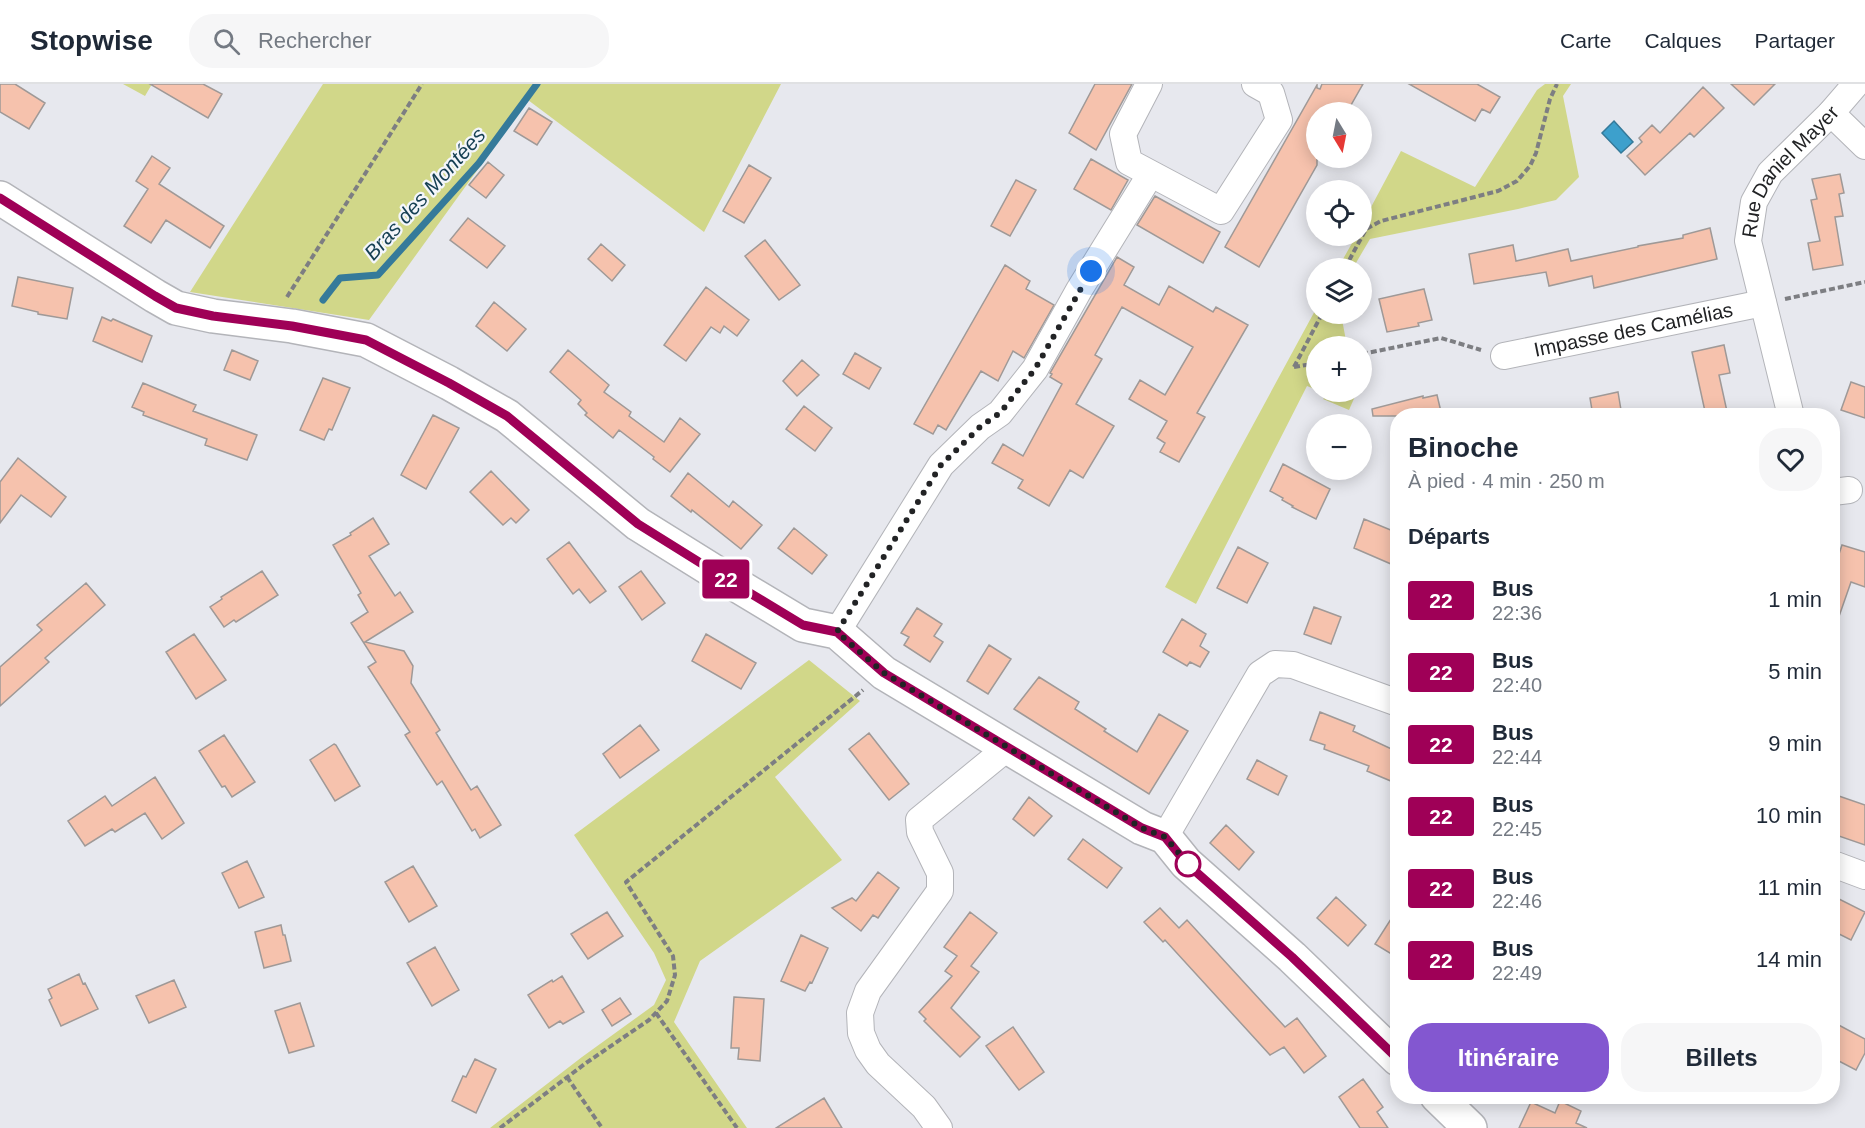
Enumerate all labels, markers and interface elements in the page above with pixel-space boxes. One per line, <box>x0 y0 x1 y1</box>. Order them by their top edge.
search box <box>189 14 609 68</box>
text: Stopwise <box>30 25 153 56</box>
icon: search <box>210 25 243 58</box>
text: Rechercher <box>258 28 372 53</box>
text: Carte <box>1560 29 1611 52</box>
text: Calques <box>1644 29 1721 52</box>
text: Partager <box>1754 29 1835 52</box>
street label: Rue Daniel Mayer <box>1738 101 1843 239</box>
north arrow <box>1306 102 1372 168</box>
map controls <box>1306 102 1372 480</box>
water label: Bras des Montées <box>359 123 490 264</box>
button: locate <box>1306 180 1372 246</box>
your location <box>1076 256 1106 286</box>
button: layers <box>1306 258 1372 324</box>
street label: Impasse des Camélias <box>1532 298 1735 361</box>
button: + <box>1306 336 1372 402</box>
button: − <box>1306 414 1372 480</box>
button: heart <box>1759 428 1822 491</box>
text: Binoche <box>1408 432 1518 463</box>
text: À pied · 4 min · 250 m <box>1408 470 1605 492</box>
text: Départs <box>1408 524 1490 549</box>
line badge: 22 <box>699 560 753 598</box>
text: 22 <box>714 568 738 591</box>
text: Bus <box>1492 576 1534 601</box>
text: 1 min <box>1768 587 1822 612</box>
text: 22 <box>1429 589 1453 612</box>
text: 22:36 <box>1492 602 1542 624</box>
text: Bus <box>1492 648 1534 673</box>
text: 5 min <box>1768 659 1822 684</box>
text: 22 <box>1429 661 1453 684</box>
text: 22:40 <box>1492 674 1542 696</box>
text: Bus <box>1492 720 1534 745</box>
text: 9 min <box>1768 731 1822 756</box>
text: 22 <box>1429 733 1453 756</box>
text: 22:44 <box>1492 746 1542 768</box>
text: Bus <box>1492 792 1534 817</box>
text: 10 min <box>1756 803 1822 828</box>
text: 22 <box>1429 805 1453 828</box>
text: 22:45 <box>1492 818 1542 840</box>
unlabelled marker <box>1175 851 1201 877</box>
text: Bus <box>1492 864 1534 889</box>
text: 11 min <box>1758 875 1822 900</box>
text: 22 <box>1429 877 1453 900</box>
text: 22:46 <box>1492 890 1542 912</box>
text: Bus <box>1492 936 1534 961</box>
text: 14 min <box>1756 947 1822 972</box>
text: 22 <box>1429 949 1453 972</box>
text: 22:49 <box>1492 962 1542 984</box>
button: Itinéraire <box>1408 1023 1609 1092</box>
button: Billets <box>1621 1023 1822 1092</box>

